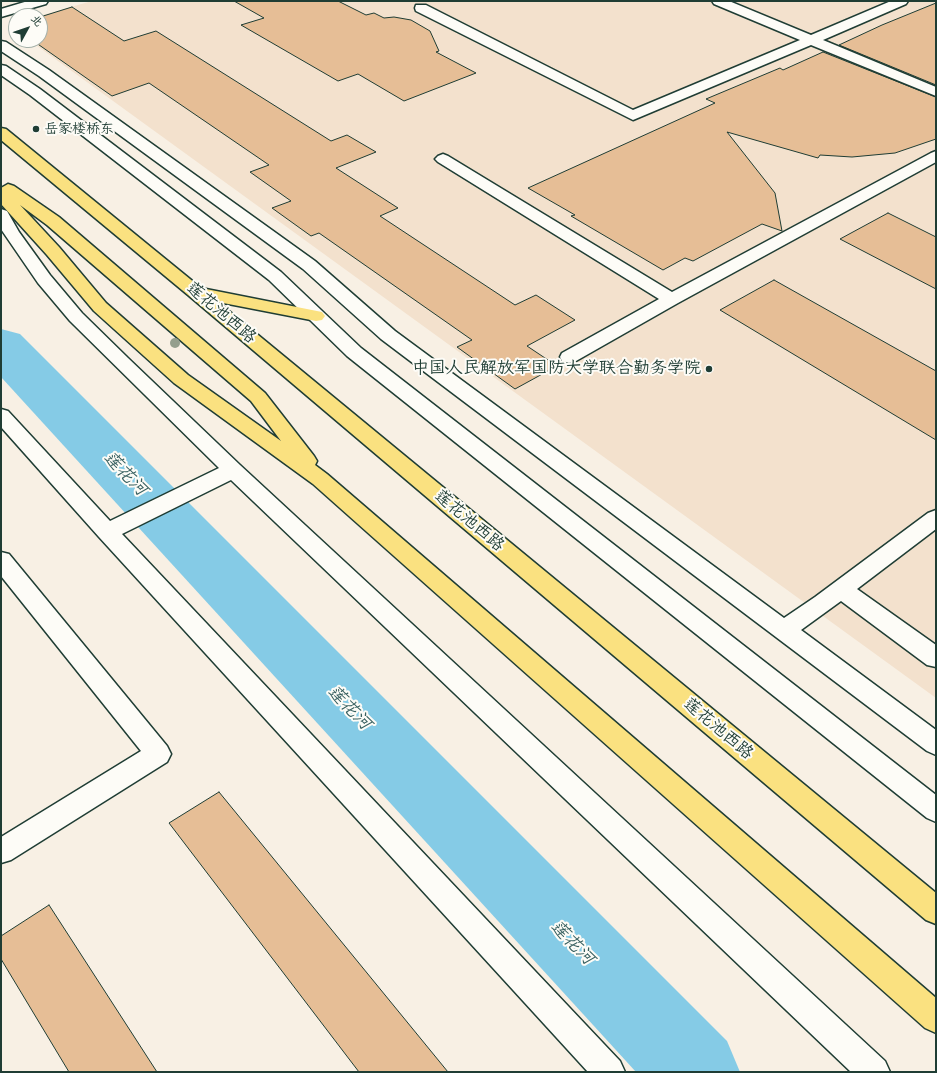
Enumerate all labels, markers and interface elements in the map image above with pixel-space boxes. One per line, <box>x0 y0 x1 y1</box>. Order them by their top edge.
north arrow <box>8 8 48 48</box>
text: 北 <box>28 12 45 29</box>
place label: 岳家楼桥东 <box>44 121 114 137</box>
marker: 岳家楼桥东 <box>31 124 41 134</box>
street label: 莲花池西路 <box>182 278 260 348</box>
place label: 中国人民解放军国防大学联合勤务学院 <box>412 359 701 379</box>
marker: 中国人民解放军国防大学联合勤务学院 <box>704 364 714 374</box>
water label: 莲花河 <box>98 447 152 501</box>
street label: 莲花池西路 <box>430 486 508 556</box>
water label: 莲花河 <box>322 681 376 735</box>
street label: 莲花池西路 <box>679 694 757 764</box>
water label: 莲花河 <box>545 916 599 970</box>

